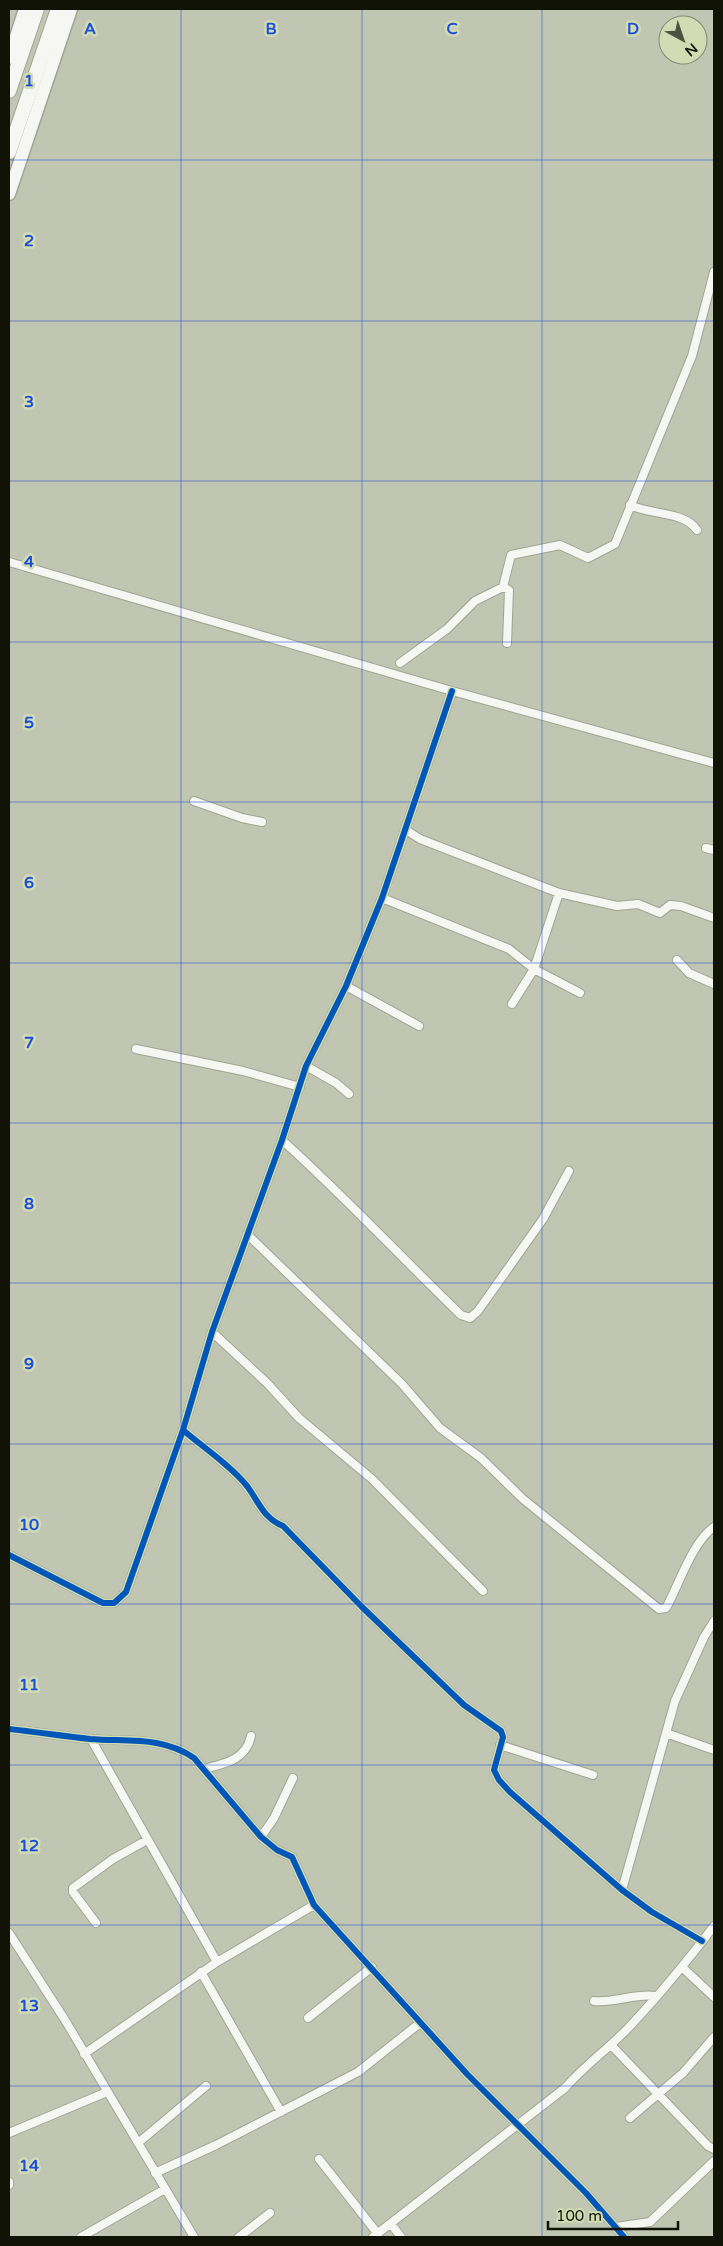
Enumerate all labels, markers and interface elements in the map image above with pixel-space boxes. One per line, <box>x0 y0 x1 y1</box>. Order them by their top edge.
north arrow <box>658 15 708 65</box>
text: A <box>84 19 96 39</box>
text: B <box>265 19 277 39</box>
text: C <box>446 19 458 39</box>
text: D <box>627 19 639 39</box>
text: N <box>681 39 701 60</box>
text: 1 <box>24 71 34 91</box>
text: 2 <box>24 231 34 251</box>
text: 3 <box>24 392 34 412</box>
text: 4 <box>24 552 34 572</box>
text: 5 <box>24 713 34 733</box>
text: 6 <box>24 873 34 893</box>
text: 7 <box>24 1033 34 1053</box>
text: 8 <box>24 1194 34 1214</box>
text: 9 <box>24 1354 34 1374</box>
text: 10 <box>19 1515 39 1535</box>
text: 11 <box>19 1675 39 1695</box>
text: 12 <box>19 1836 39 1856</box>
text: 13 <box>19 1996 39 2016</box>
text: 14 <box>19 2156 39 2176</box>
scale bar <box>548 2198 678 2230</box>
text: 100 m <box>556 2207 602 2225</box>

